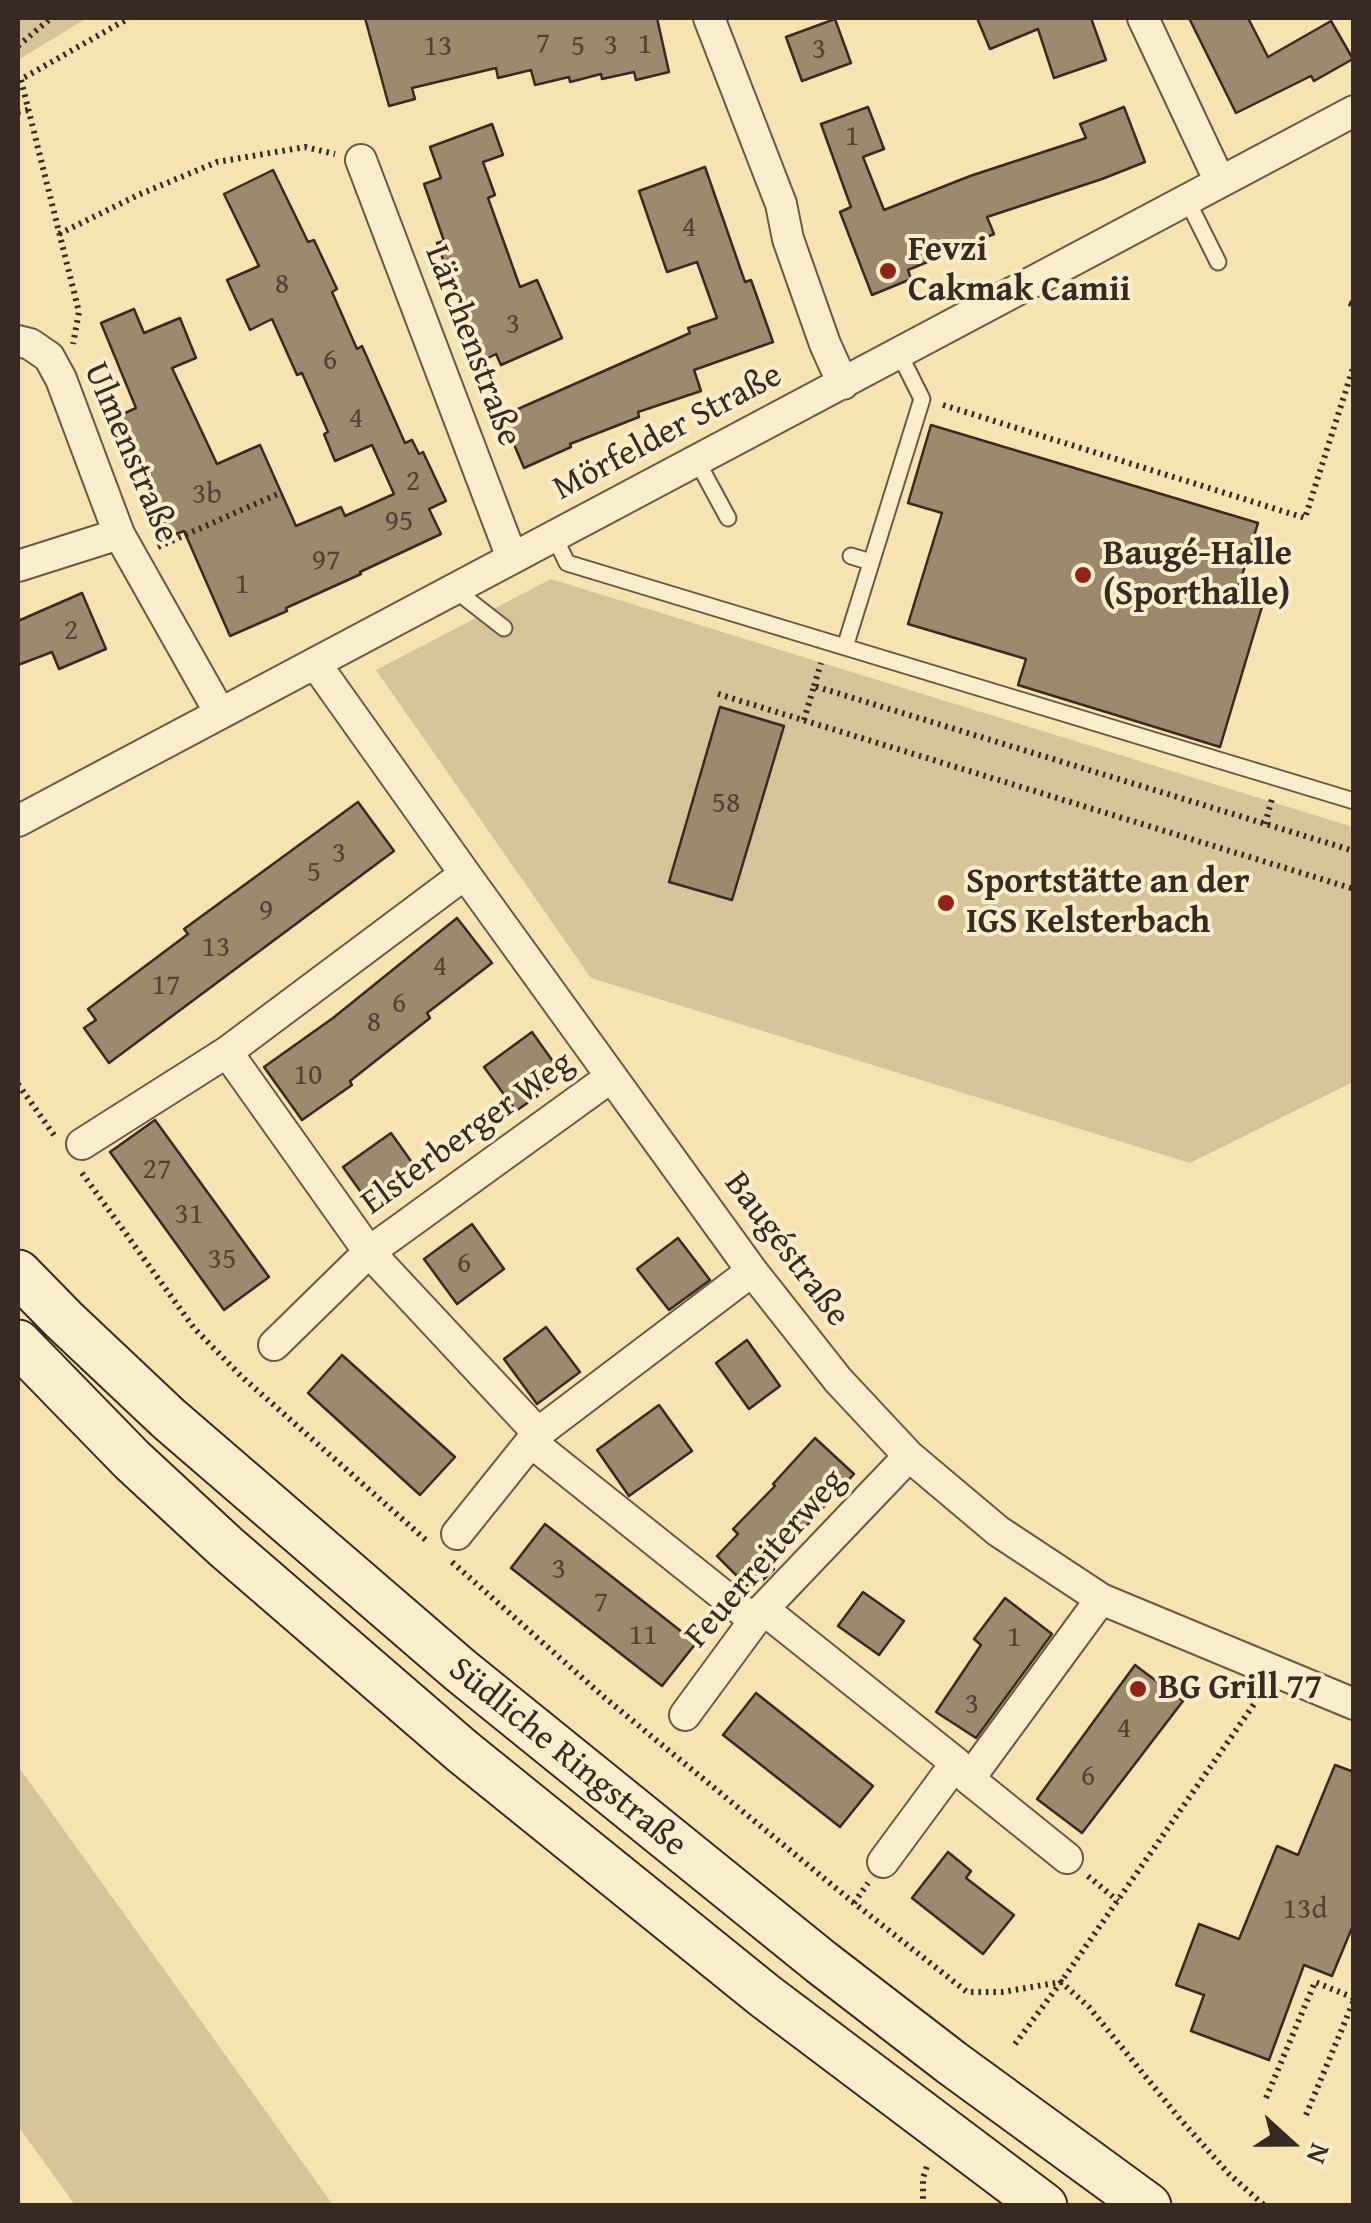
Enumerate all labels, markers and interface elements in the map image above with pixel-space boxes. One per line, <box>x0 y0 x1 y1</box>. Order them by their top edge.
house number: 7 <box>536 26 550 62</box>
house number: 1 <box>638 27 652 63</box>
house number: 3 <box>604 28 618 64</box>
house number: 13 <box>424 29 452 65</box>
house number: 5 <box>571 29 585 65</box>
house number: 3 <box>812 32 826 68</box>
house number: 1 <box>845 119 859 155</box>
house number: 4 <box>682 210 696 246</box>
place label: Fevzi Cakmak Camii <box>908 230 1131 312</box>
street label: Lärchenstraße <box>414 239 530 453</box>
marker: Fevzi Cakmak Camii <box>877 260 899 282</box>
house number: 8 <box>275 267 289 303</box>
house number: 3 <box>506 307 520 343</box>
house number: 6 <box>323 343 337 379</box>
street label: Mörfelder Straße <box>547 355 789 511</box>
street label: Ulmenstraße <box>73 357 187 549</box>
house number: 4 <box>349 401 363 437</box>
house number: 2 <box>406 464 420 500</box>
house number: 3b <box>192 477 222 513</box>
house number: 95 <box>385 504 413 540</box>
place label: Baugé-Halle (Sporthalle) <box>1103 534 1292 616</box>
house number: 97 <box>312 543 340 579</box>
marker: Baugé-Halle (Sporthalle) <box>1072 564 1094 586</box>
house number: 1 <box>235 567 249 603</box>
house number: 2 <box>64 613 78 649</box>
house number: 58 <box>712 786 740 822</box>
house number: 3 <box>332 836 346 872</box>
house number: 5 <box>307 855 321 891</box>
place label: Sportstätte an der IGS Kelsterbach <box>966 862 1250 944</box>
marker: Sportstätte an der IGS Kelsterbach <box>935 892 957 914</box>
house number: 9 <box>259 893 273 929</box>
house number: 13 <box>202 930 230 966</box>
house number: 4 <box>433 949 447 985</box>
house number: 17 <box>152 968 180 1004</box>
house number: 6 <box>392 986 406 1022</box>
house number: 8 <box>367 1005 381 1041</box>
street label: Elsterberger Weg <box>354 1043 582 1225</box>
house number: 10 <box>294 1058 322 1094</box>
house number: 27 <box>143 1152 171 1188</box>
street label: Baugéstraße <box>714 1164 858 1336</box>
house number: 31 <box>175 1197 203 1233</box>
house number: 35 <box>208 1242 236 1278</box>
house number: 6 <box>457 1246 471 1282</box>
street label: Feuerreiterweg <box>677 1461 855 1657</box>
house number: 3 <box>552 1552 566 1588</box>
house number: 7 <box>594 1585 608 1621</box>
house number: 11 <box>629 1618 657 1654</box>
house number: 1 <box>1007 1620 1021 1656</box>
street label: Südliche Ringstraße <box>440 1649 694 1867</box>
place label: BG Grill 77 <box>1158 1668 1322 1710</box>
marker: BG Grill 77 <box>1127 1678 1149 1700</box>
house number: 3 <box>965 1687 979 1723</box>
house number: 4 <box>1117 1711 1131 1747</box>
house number: 6 <box>1081 1759 1095 1795</box>
house number: 13d <box>1283 1892 1327 1928</box>
north arrow <box>1241 2093 1341 2193</box>
text: N <box>1297 2138 1342 2170</box>

